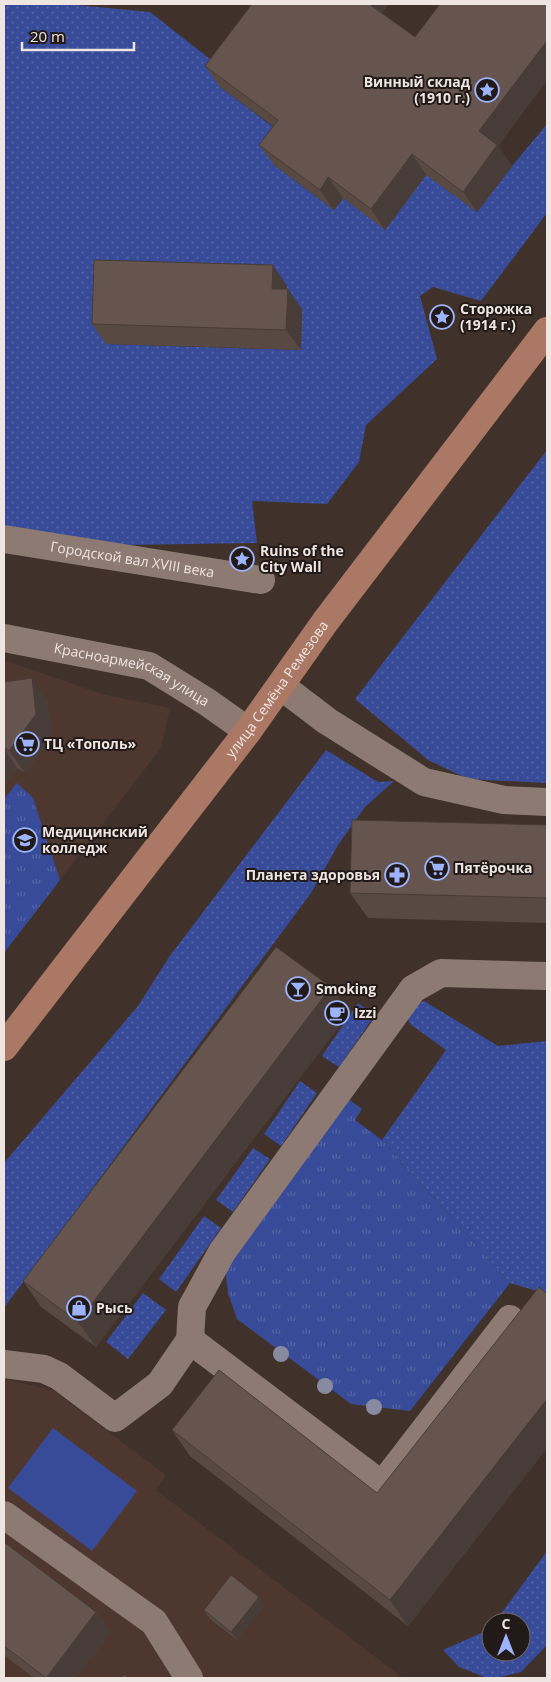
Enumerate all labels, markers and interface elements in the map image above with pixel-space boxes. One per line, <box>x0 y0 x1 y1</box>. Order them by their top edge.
scale bar <box>22 20 135 52</box>
text: 20 m <box>30 26 65 46</box>
place label: Винный склад (1910 г.) <box>364 72 471 107</box>
place icon: Винный склад (1910 г.) <box>474 77 500 103</box>
place label: Сторожка (1914 г.) <box>460 299 532 334</box>
place icon: Сторожка (1914 г.) <box>429 304 455 330</box>
street label: Городской вал XVIII века <box>49 537 216 581</box>
place label: Ruins of the City Wall <box>260 541 344 576</box>
place icon: Ruins of the City Wall <box>229 546 255 572</box>
street label: улица Семёна Ремезова <box>221 616 332 762</box>
street label: Красноармейская улица <box>52 638 213 710</box>
supermarket icon: ТЦ «Тополь» <box>14 731 40 757</box>
place label: ТЦ «Тополь» <box>44 734 136 753</box>
place label: Медицинский колледж <box>42 822 148 857</box>
school or university icon: Медицинский колледж <box>12 827 38 853</box>
supermarket icon: Пятёрочка <box>424 855 450 881</box>
place label: Пятёрочка <box>454 858 533 877</box>
pharmacy icon: Планета здоровья <box>384 862 410 888</box>
place label: Планета здоровья <box>246 865 380 884</box>
bar icon: Smoking <box>285 976 311 1002</box>
place label: Smoking <box>316 979 376 998</box>
cafe icon: Izzi <box>324 1000 350 1026</box>
place label: Izzi <box>354 1003 377 1022</box>
shop icon: Рысь <box>66 1295 92 1321</box>
place label: Рысь <box>96 1298 133 1317</box>
north arrow <box>481 1612 531 1662</box>
text: С <box>502 1614 511 1633</box>

